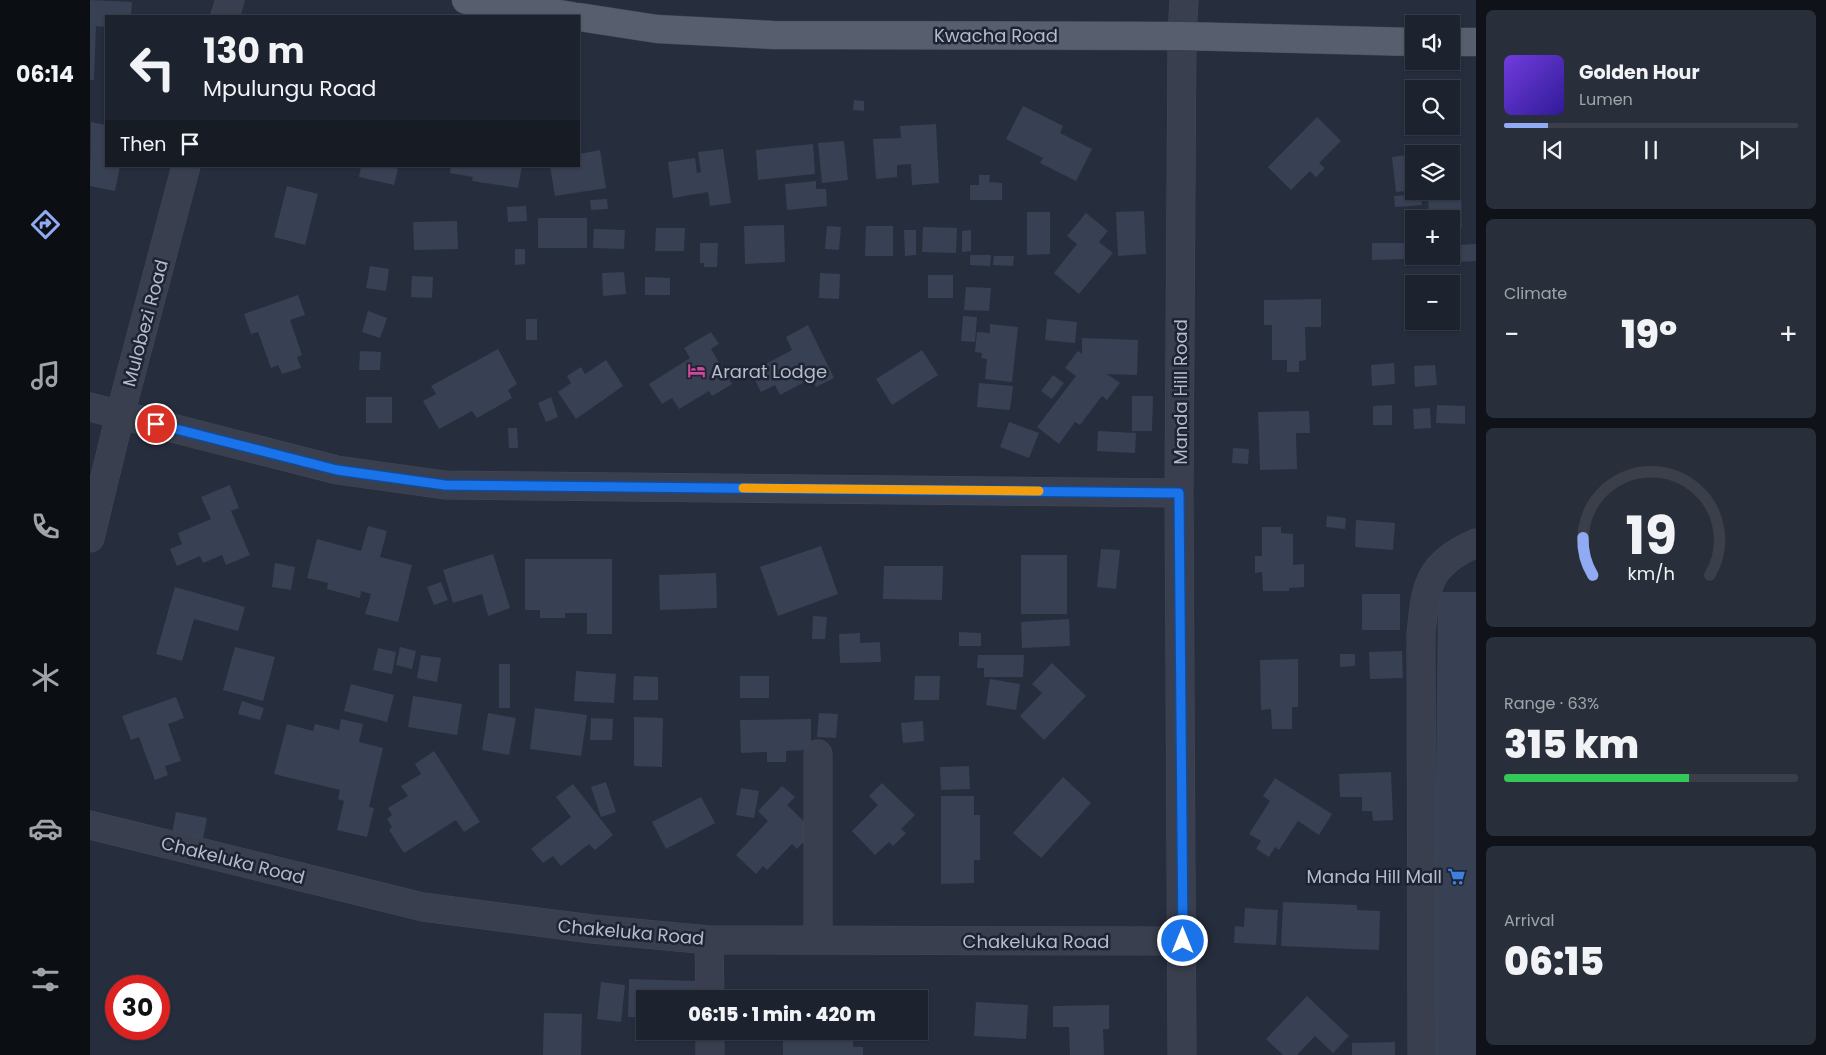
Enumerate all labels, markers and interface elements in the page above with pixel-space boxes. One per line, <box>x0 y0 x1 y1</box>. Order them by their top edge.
map controls <box>1405 15 1460 330</box>
button: sound <box>1405 15 1460 70</box>
street label: Kwacha Road <box>934 23 1058 48</box>
text: 130 m <box>203 26 305 75</box>
icon: left <box>120 35 185 100</box>
text: 06:14 <box>16 59 74 90</box>
text: Golden Hour <box>1579 59 1700 86</box>
text: Mpulungu Road <box>203 73 377 104</box>
button: search <box>1405 80 1460 135</box>
text: Lumen <box>1579 88 1633 111</box>
icon: arrive <box>176 130 204 158</box>
text: Then <box>120 131 166 158</box>
icon: previous <box>1539 136 1567 164</box>
icon: pause <box>1637 136 1665 164</box>
icon: next <box>1735 136 1763 164</box>
button: layers <box>1405 145 1460 200</box>
icon: directions <box>28 207 63 242</box>
button: + <box>1405 210 1460 265</box>
street label: Mulobezi Road <box>116 257 174 389</box>
button: − <box>1405 275 1460 330</box>
text: Climate <box>1504 282 1567 305</box>
text: 19° <box>1621 308 1677 361</box>
text: − <box>1504 315 1519 354</box>
text: + <box>1779 315 1798 354</box>
street label: Manda Hill Road <box>1168 319 1193 465</box>
icon: music <box>28 358 63 393</box>
place label: Ararat Lodge <box>711 359 827 384</box>
hotel icon: Ararat Lodge <box>687 361 707 381</box>
pin <box>135 403 177 445</box>
icon: arrive <box>142 410 170 438</box>
text: 19 <box>1625 499 1677 572</box>
icon: phone <box>28 509 63 544</box>
text: km/h <box>1627 561 1675 586</box>
icon: climate <box>28 660 63 695</box>
text: Range · 63% <box>1504 692 1599 715</box>
text: 315 km <box>1504 718 1639 771</box>
icon: car <box>28 811 63 846</box>
street label: Chakeluka Road <box>159 830 307 890</box>
place label: Manda Hill Mall <box>1307 864 1442 889</box>
supermarket icon: Manda Hill Mall <box>1446 866 1466 886</box>
text: Arrival <box>1504 909 1554 932</box>
street label: Chakeluka Road <box>557 913 705 951</box>
position arrow <box>1156 914 1208 966</box>
street label: Chakeluka Road <box>962 929 1110 954</box>
text: 06:15 <box>1504 935 1604 988</box>
icon: filters <box>28 962 63 997</box>
speed limit sign: 30 <box>105 975 170 1040</box>
text: 06:15 · 1 min · 420 m <box>688 1001 876 1028</box>

